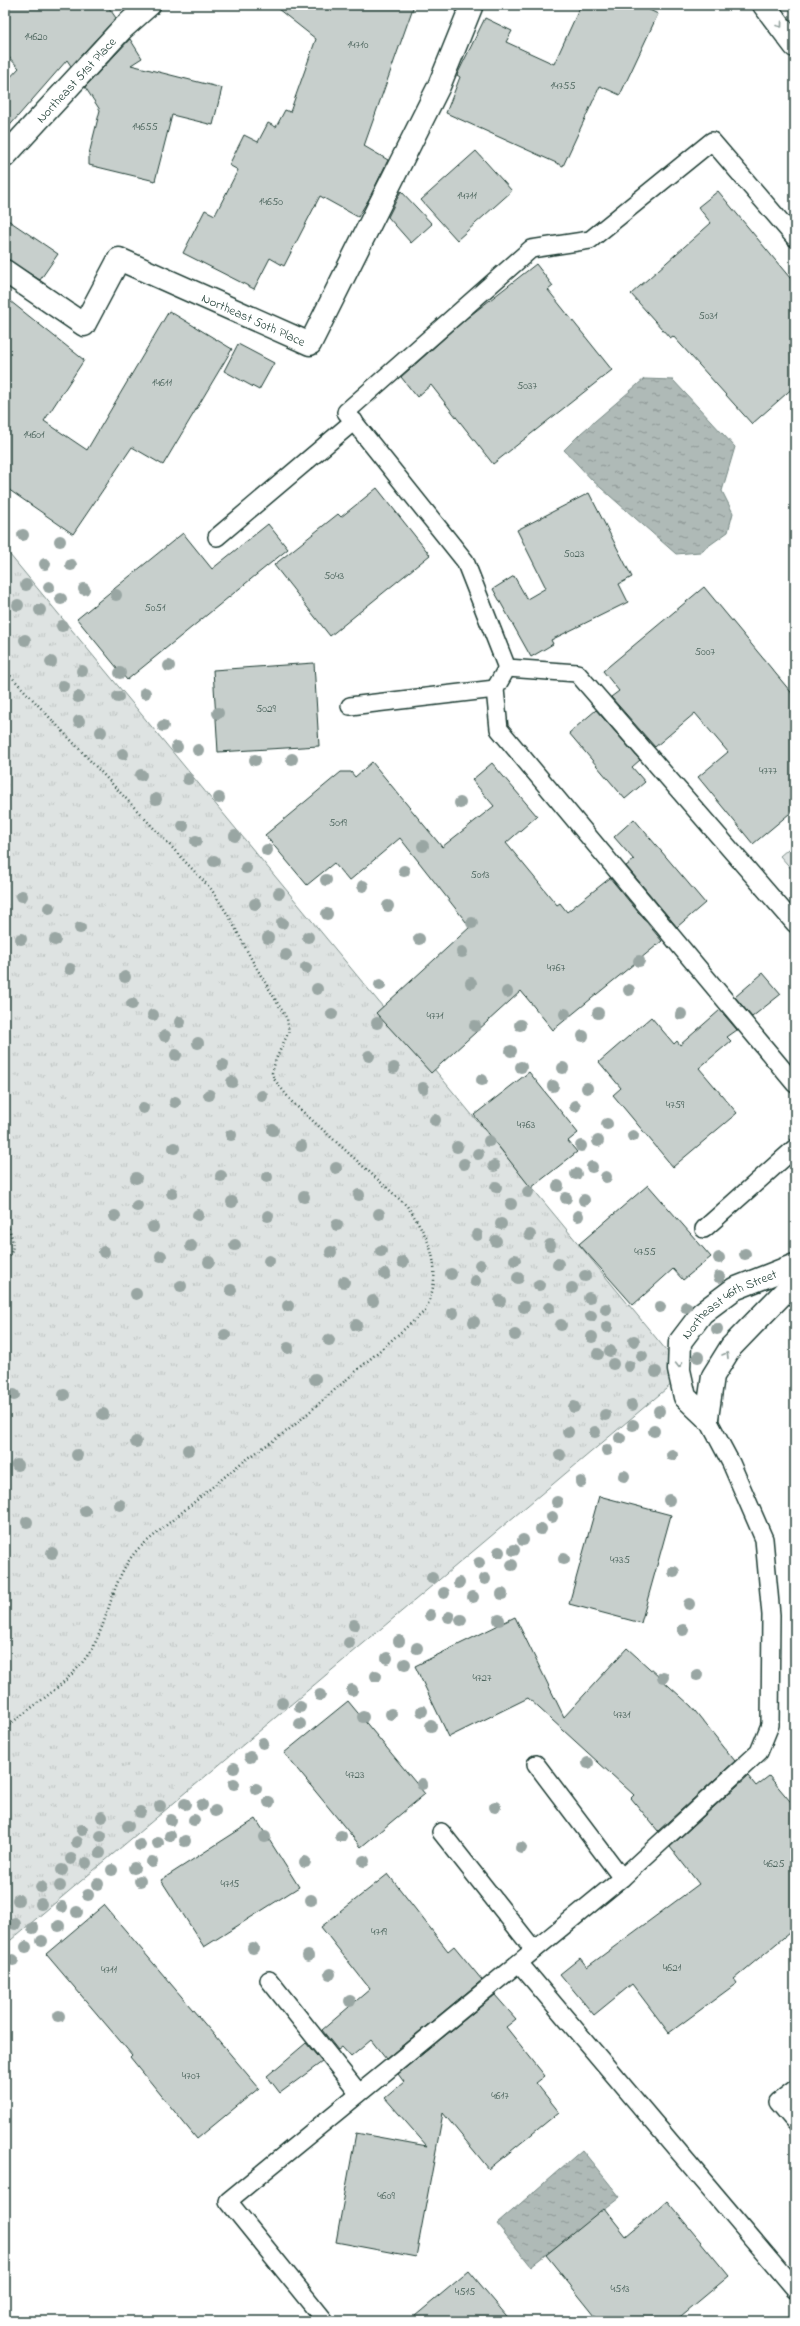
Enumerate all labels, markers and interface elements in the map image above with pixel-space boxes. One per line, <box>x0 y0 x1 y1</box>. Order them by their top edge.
one-way arrow <box>775 21 782 28</box>
house number: 14620 <box>24 29 48 45</box>
street label: Northeast 51st Place <box>32 33 121 128</box>
house number: 14710 <box>348 37 369 53</box>
house number: 14755 <box>550 78 576 94</box>
house number: 14655 <box>132 119 158 135</box>
house number: 14711 <box>457 188 477 204</box>
house number: 14650 <box>259 194 283 210</box>
street label: Northeast 50th Place <box>198 289 308 352</box>
house number: 5031 <box>698 308 718 324</box>
house number: 14611 <box>152 375 172 391</box>
house number: 5037 <box>517 378 538 394</box>
house number: 14601 <box>23 427 45 443</box>
house number: 5023 <box>563 546 585 562</box>
house number: 5043 <box>324 568 345 584</box>
house number: 5051 <box>145 600 166 616</box>
house number: 5007 <box>695 644 716 660</box>
house number: 5029 <box>256 701 277 717</box>
house number: 4777 <box>759 763 778 779</box>
house number: 5019 <box>329 815 348 831</box>
house number: 5013 <box>470 867 490 883</box>
house number: 4767 <box>547 960 566 976</box>
house number: 4771 <box>426 1008 444 1024</box>
house number: 4759 <box>666 1097 685 1113</box>
house number: 4763 <box>517 1117 536 1133</box>
house number: 4755 <box>634 1244 656 1260</box>
street label: Northeast 46th Street <box>678 1265 780 1344</box>
one-way arrow <box>721 1352 729 1359</box>
one-way arrow <box>675 1362 684 1368</box>
house number: 4735 <box>610 1552 630 1568</box>
house number: 4727 <box>472 1670 492 1686</box>
house number: 4731 <box>613 1707 631 1723</box>
house number: 4723 <box>345 1767 365 1783</box>
house number: 4625 <box>763 1856 785 1872</box>
house number: 4715 <box>221 1876 239 1892</box>
house number: 4719 <box>371 1924 388 1940</box>
house number: 4621 <box>663 1960 682 1976</box>
house number: 4711 <box>101 1962 118 1978</box>
house number: 4707 <box>182 2068 201 2084</box>
house number: 4617 <box>491 2088 509 2104</box>
house number: 4609 <box>377 2188 395 2204</box>
house number: 4513 <box>611 2281 630 2297</box>
house number: 4515 <box>455 2284 475 2300</box>

